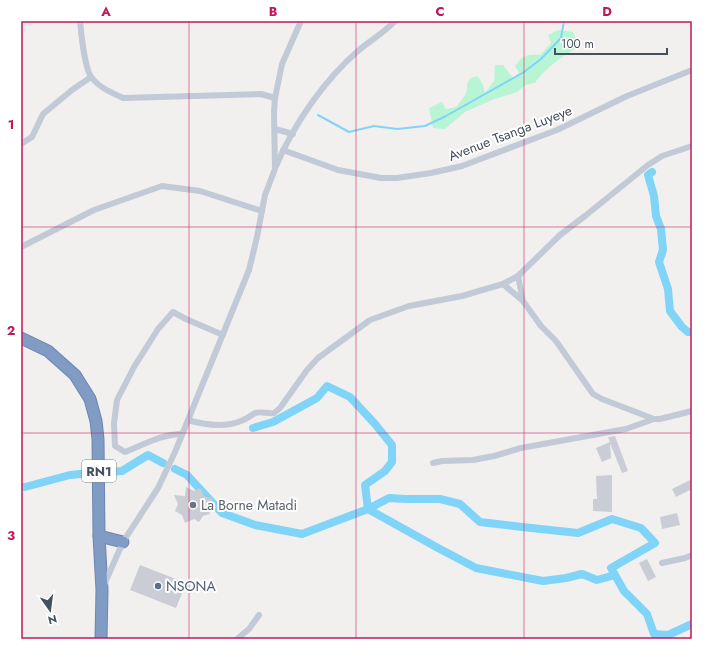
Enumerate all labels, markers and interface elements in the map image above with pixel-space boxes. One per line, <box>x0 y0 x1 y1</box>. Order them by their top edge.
text: A <box>100 2 111 21</box>
text: B <box>269 2 278 21</box>
text: C <box>435 2 445 21</box>
text: D <box>602 2 612 21</box>
scale bar <box>555 30 667 56</box>
text: 100 m <box>561 35 594 53</box>
street label: Avenue Tsanga Luyeye <box>445 100 575 166</box>
text: 1 <box>8 115 14 134</box>
text: 2 <box>7 321 15 340</box>
road number: RN1 <box>82 460 116 482</box>
place label: La Borne Matadi <box>201 495 297 515</box>
marker: La Borne Matadi <box>188 500 198 510</box>
text: 3 <box>7 526 15 545</box>
place label: NSONA <box>166 576 216 596</box>
marker: NSONA <box>153 581 163 591</box>
north arrow <box>30 590 70 630</box>
text: N <box>46 611 59 629</box>

